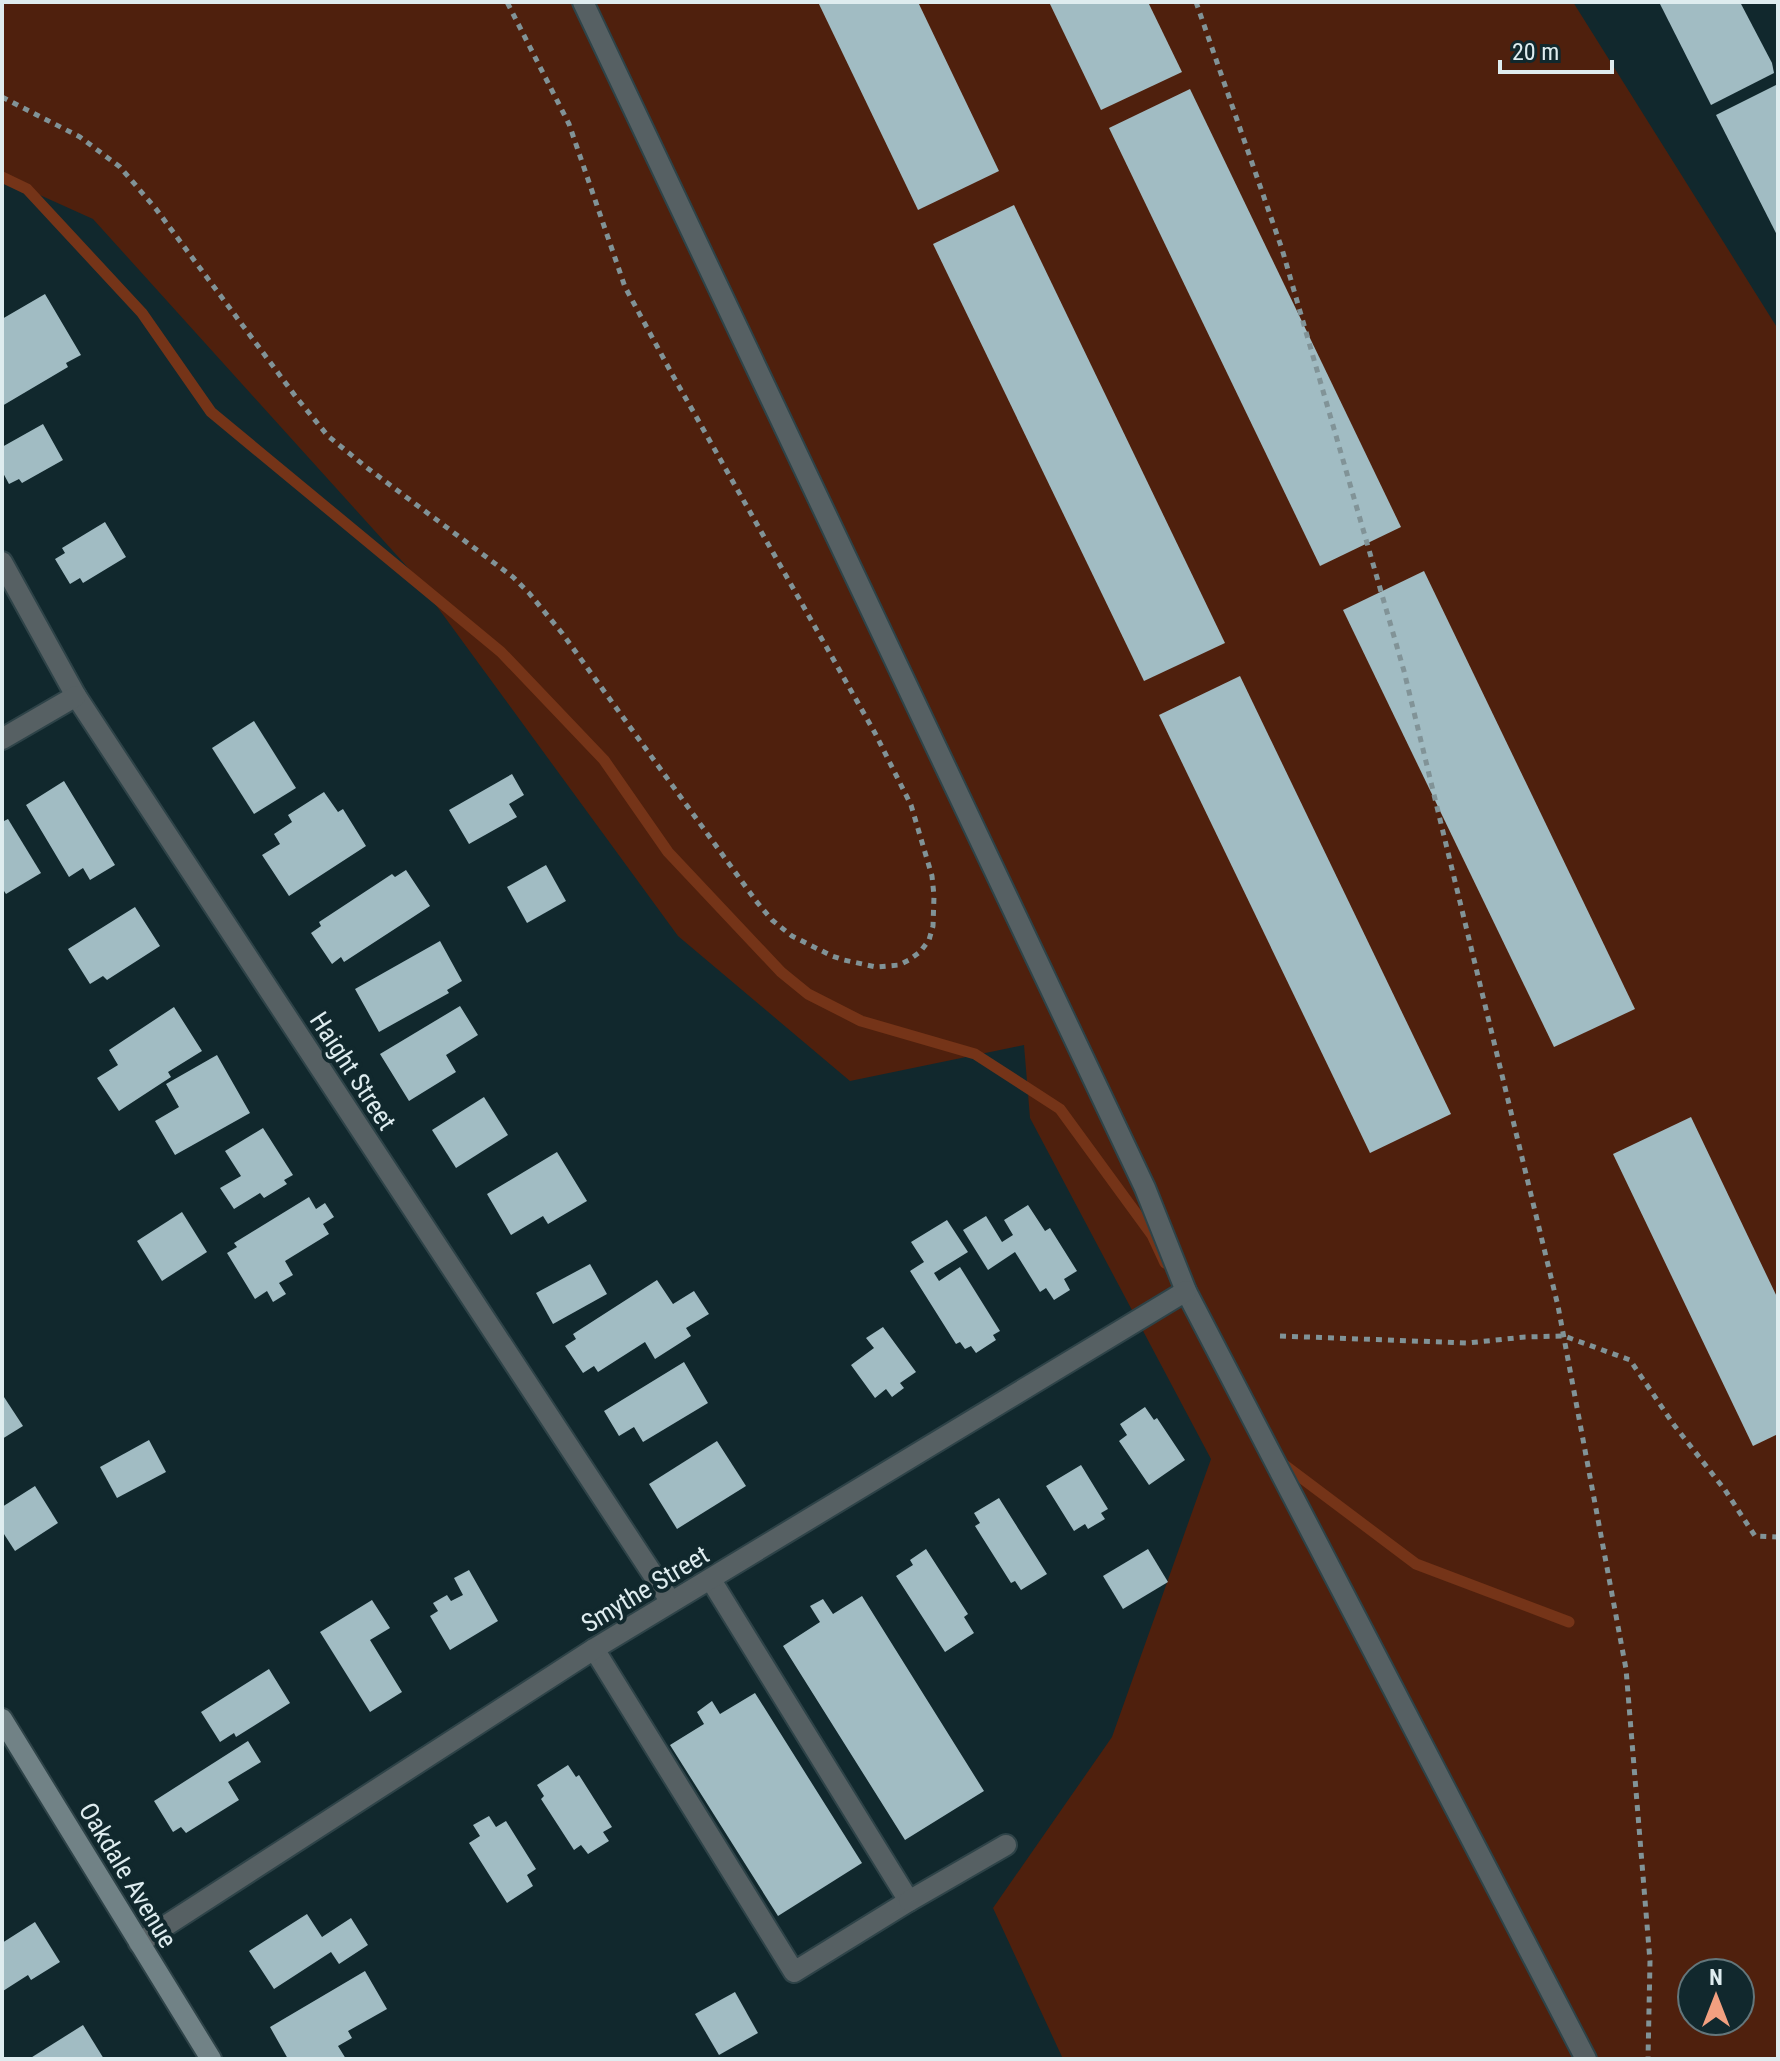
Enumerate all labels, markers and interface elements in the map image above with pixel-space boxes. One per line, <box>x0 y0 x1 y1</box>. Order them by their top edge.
scale bar <box>1500 24 1612 74</box>
text: 20 m <box>1512 38 1559 66</box>
street label: Haight Street <box>304 1006 402 1136</box>
street label: Smythe Street <box>576 1539 714 1639</box>
street label: Oakdale Avenue <box>73 1797 183 1953</box>
north arrow <box>1676 1957 1756 2037</box>
text: N <box>1709 1965 1723 1990</box>

